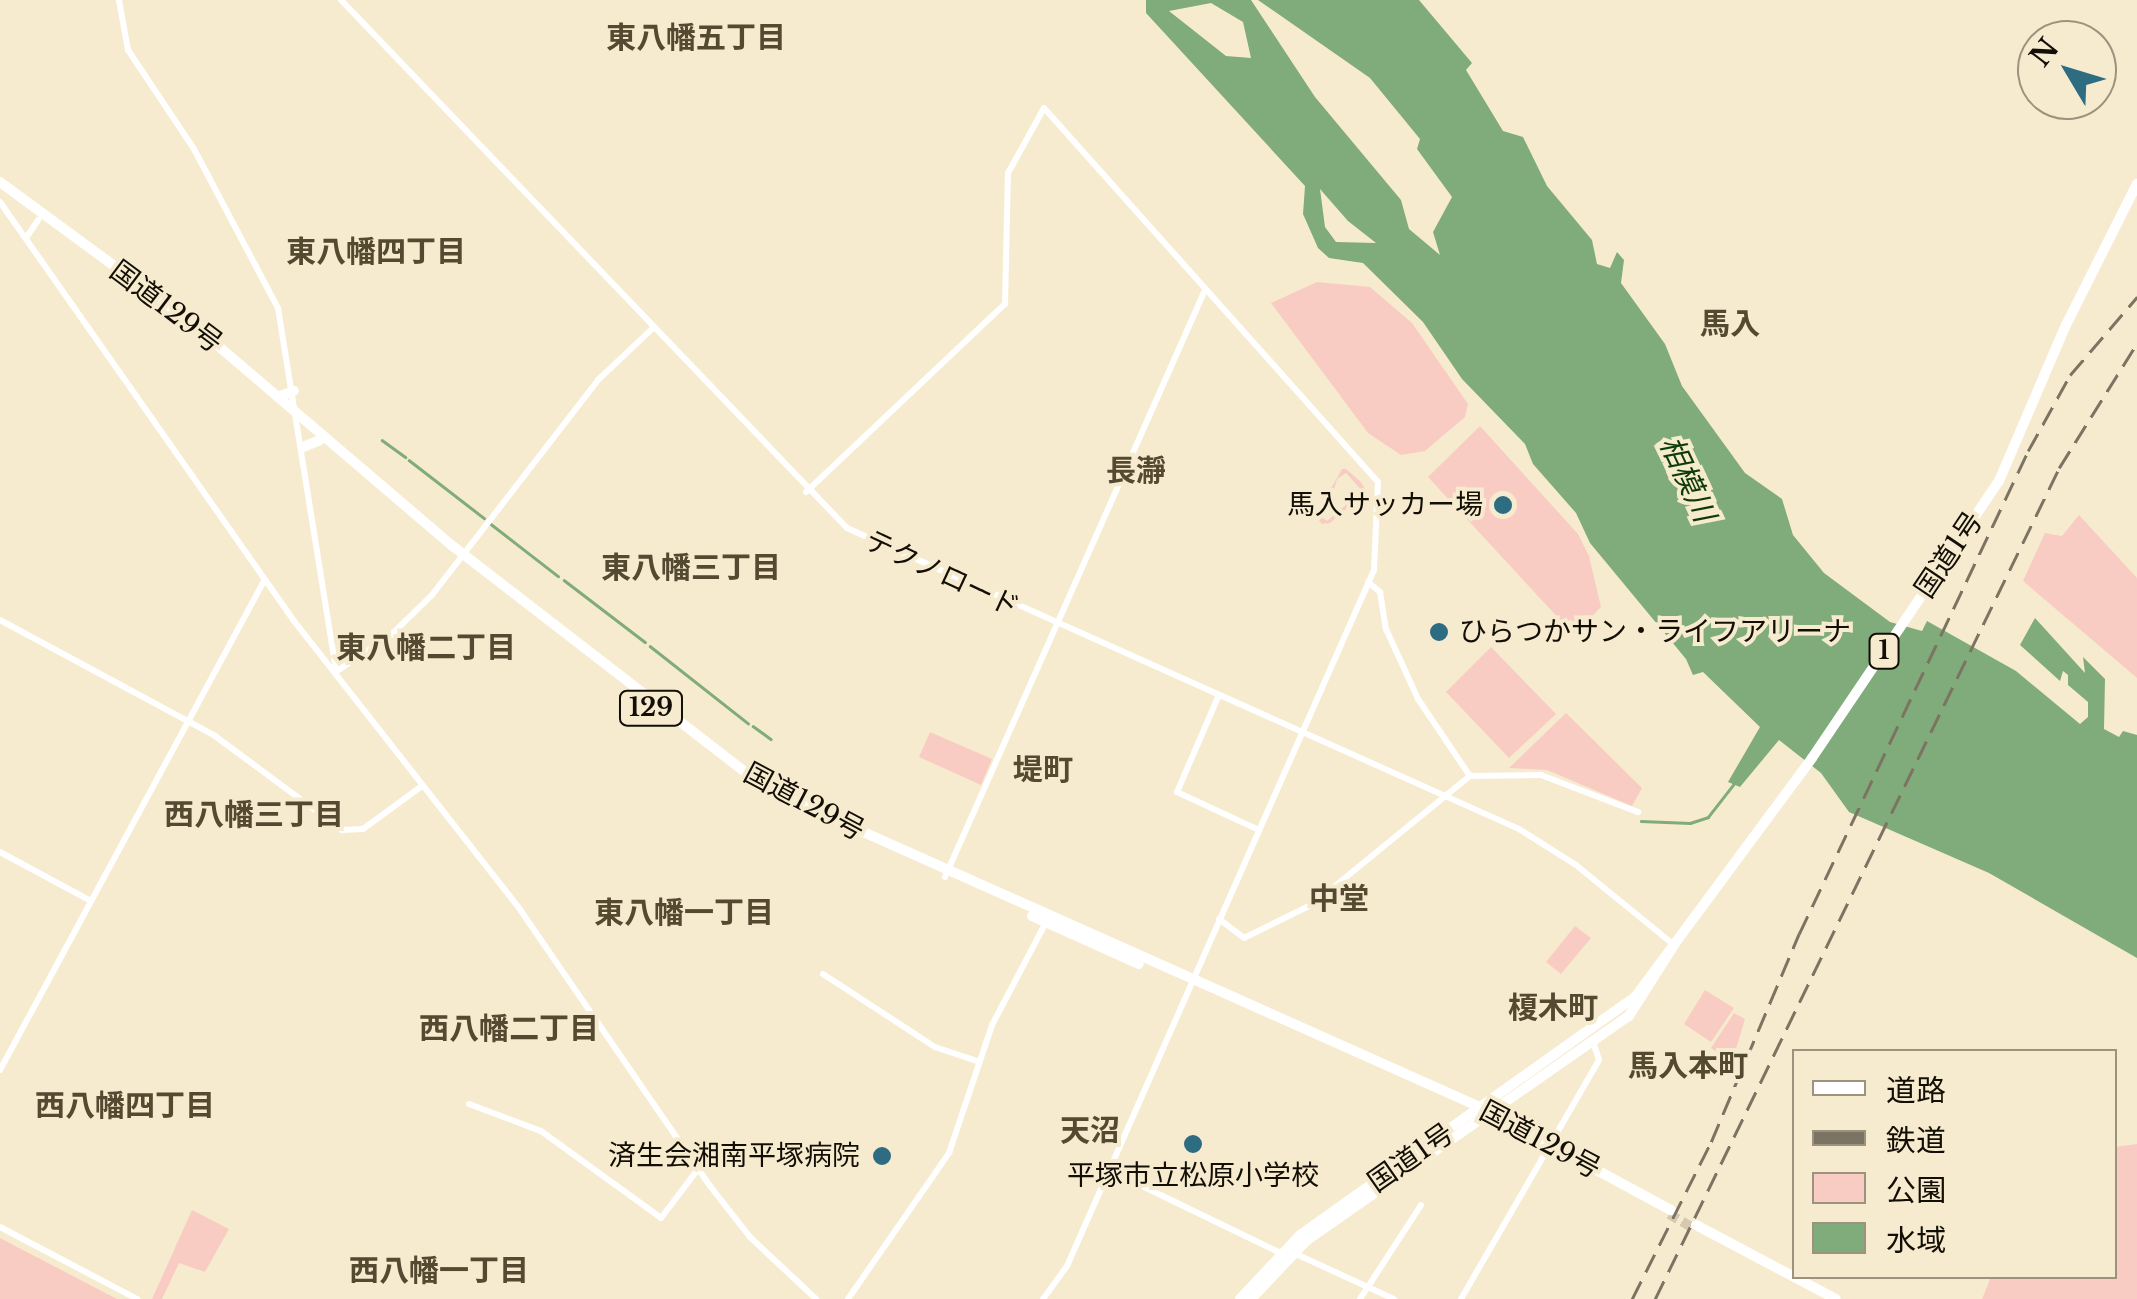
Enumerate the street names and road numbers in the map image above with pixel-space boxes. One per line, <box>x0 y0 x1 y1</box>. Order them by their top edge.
street label: 国道129号 <box>103 254 229 360</box>
street label: 国道1号 <box>1908 506 1990 604</box>
street label: テクノロード <box>859 523 1025 625</box>
road number: 1 <box>1866 631 1902 671</box>
road number: 129 <box>618 688 684 728</box>
street label: 国道129号 <box>738 756 870 848</box>
street label: 国道129号 <box>1474 1094 1606 1186</box>
street label: 国道1号 <box>1362 1117 1460 1199</box>

